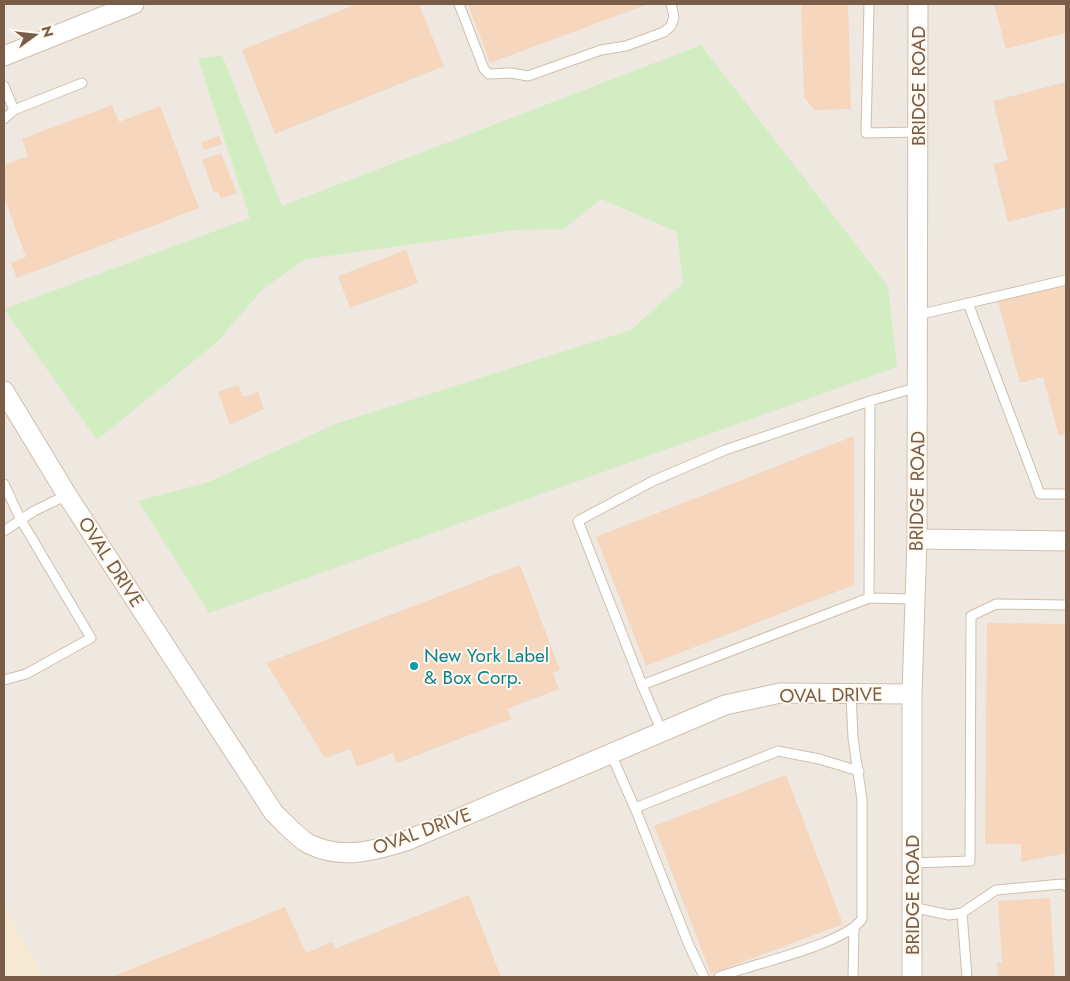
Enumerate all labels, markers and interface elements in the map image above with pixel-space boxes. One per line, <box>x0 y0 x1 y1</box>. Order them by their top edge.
north arrow <box>10 10 60 60</box>
text: N <box>36 24 59 40</box>
street label: BRIDGE ROAD <box>905 26 932 146</box>
street label: BRIDGE ROAD <box>902 431 932 551</box>
street label: OVAL DRIVE <box>72 511 150 613</box>
place label: New York Label & Box Corp. <box>424 642 549 691</box>
marker: New York Label & Box Corp. <box>408 660 420 672</box>
street label: OVAL DRIVE <box>779 681 883 709</box>
street label: OVAL DRIVE <box>369 801 475 861</box>
street label: BRIDGE ROAD <box>899 835 926 955</box>

